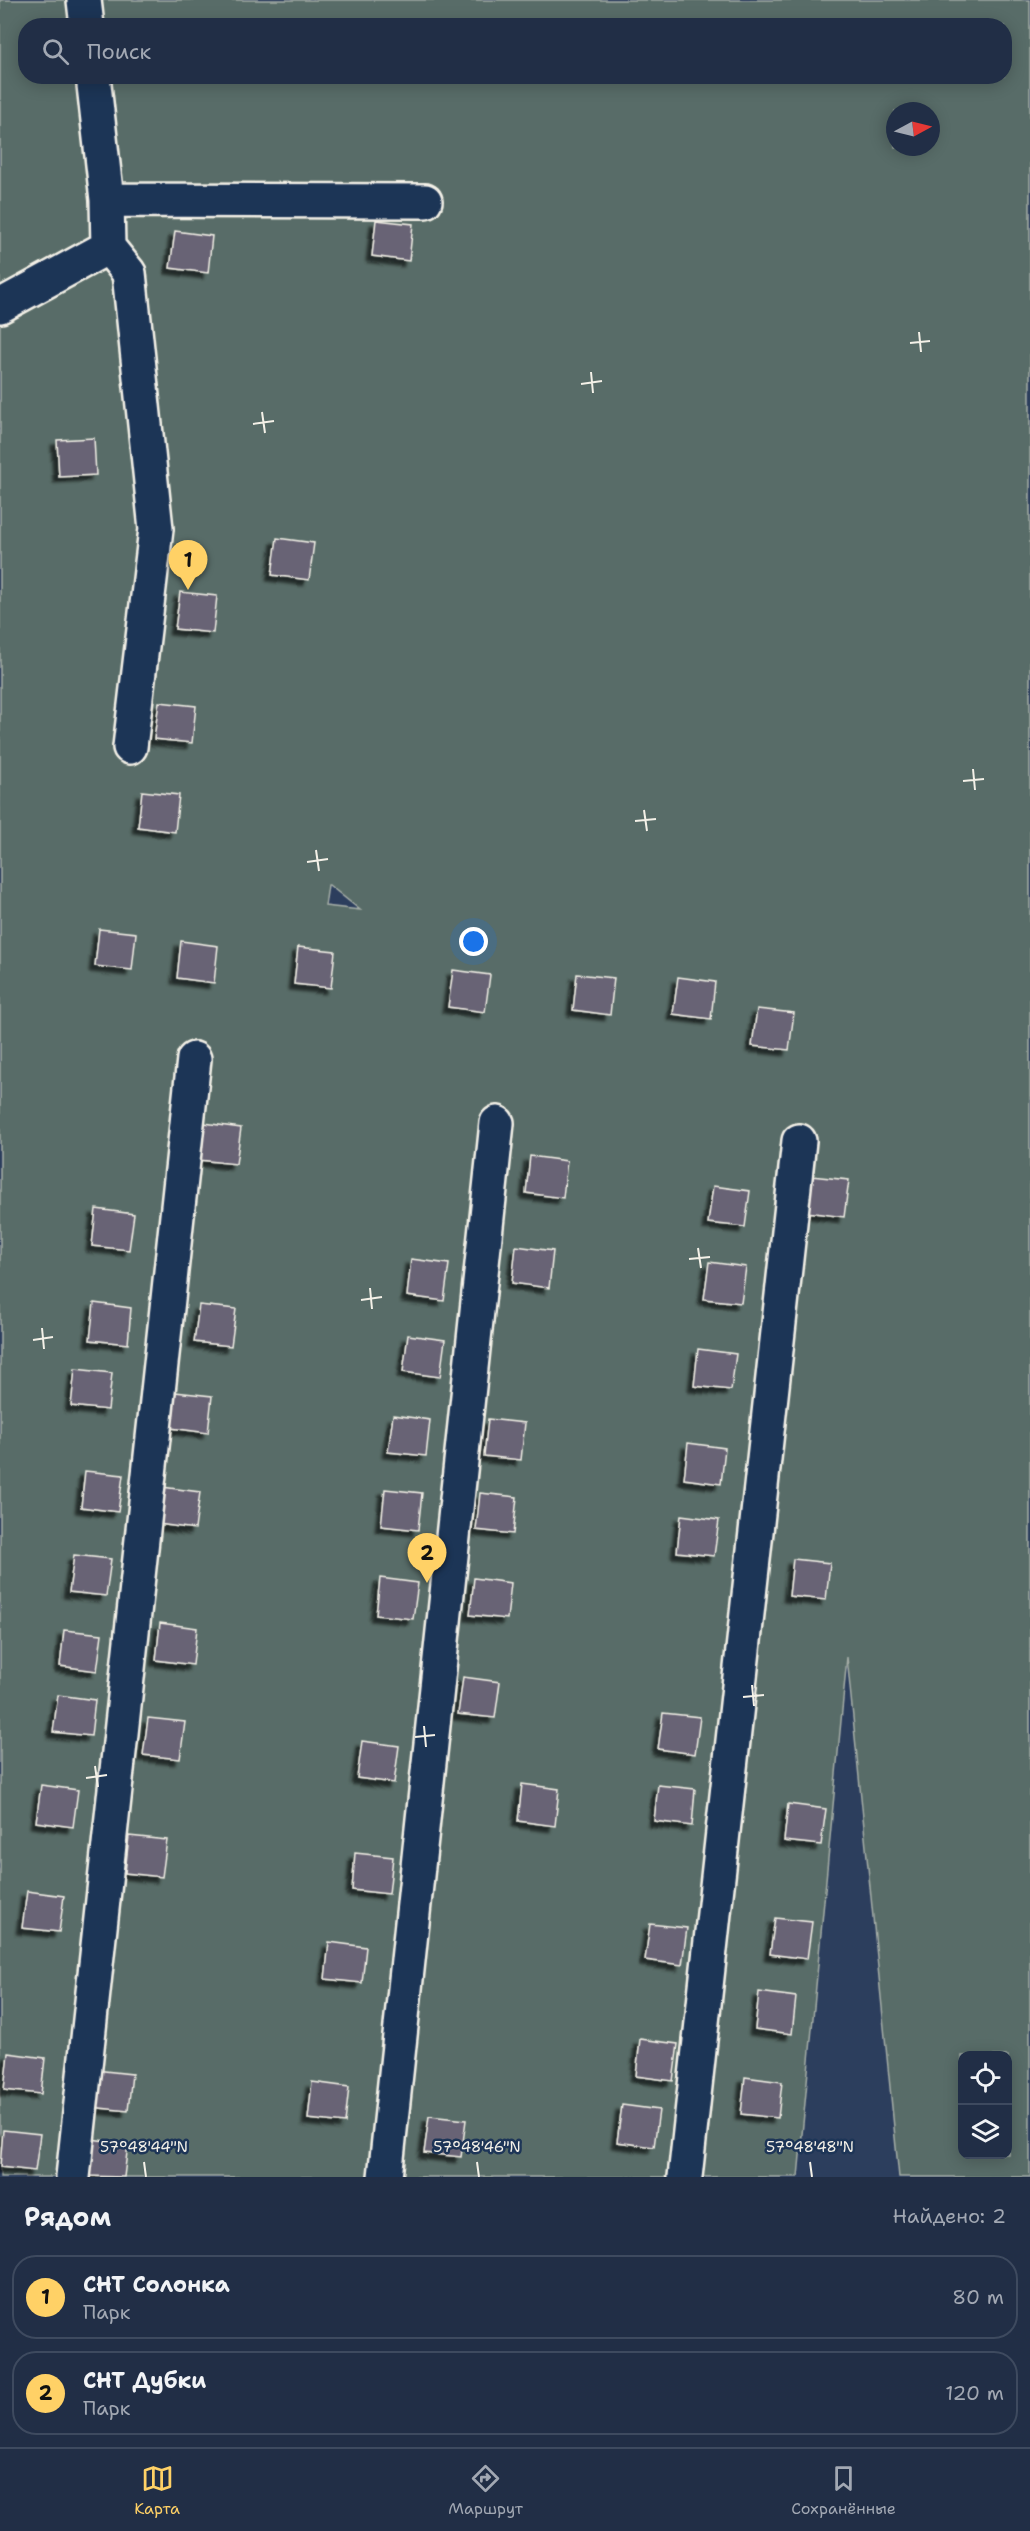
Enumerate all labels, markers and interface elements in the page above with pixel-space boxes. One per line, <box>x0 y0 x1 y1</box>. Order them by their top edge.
search box <box>18 18 1012 84</box>
icon: search <box>39 35 72 68</box>
text: Поиск <box>87 37 151 66</box>
north arrow <box>886 102 940 156</box>
pin: 1 <box>168 540 207 590</box>
your location <box>459 927 488 956</box>
pin: 2 <box>408 1534 446 1583</box>
map controls <box>958 2051 1012 2159</box>
button: locate <box>958 2051 1012 2105</box>
button: layers <box>958 2105 1012 2159</box>
text: 57°48'44"N <box>100 2137 188 2157</box>
text: 57°48'46"N <box>433 2137 521 2157</box>
text: 57°48'48"N <box>766 2137 854 2157</box>
text: Рядом <box>24 2199 111 2234</box>
text: Найдено: 2 <box>893 2203 1006 2229</box>
text: СНТ Солонка <box>83 2270 230 2299</box>
text: 1 <box>41 2284 50 2310</box>
text: 80 m <box>952 2284 1004 2310</box>
text: Парк <box>83 2299 130 2325</box>
text: СНТ Дубки <box>83 2366 206 2395</box>
text: 2 <box>39 2380 53 2406</box>
text: 120 m <box>945 2380 1004 2406</box>
text: Парк <box>83 2395 130 2421</box>
tab: Карта <box>134 2462 180 2519</box>
tab: Маршрут <box>448 2462 523 2519</box>
tab: Сохранённые <box>791 2462 896 2519</box>

